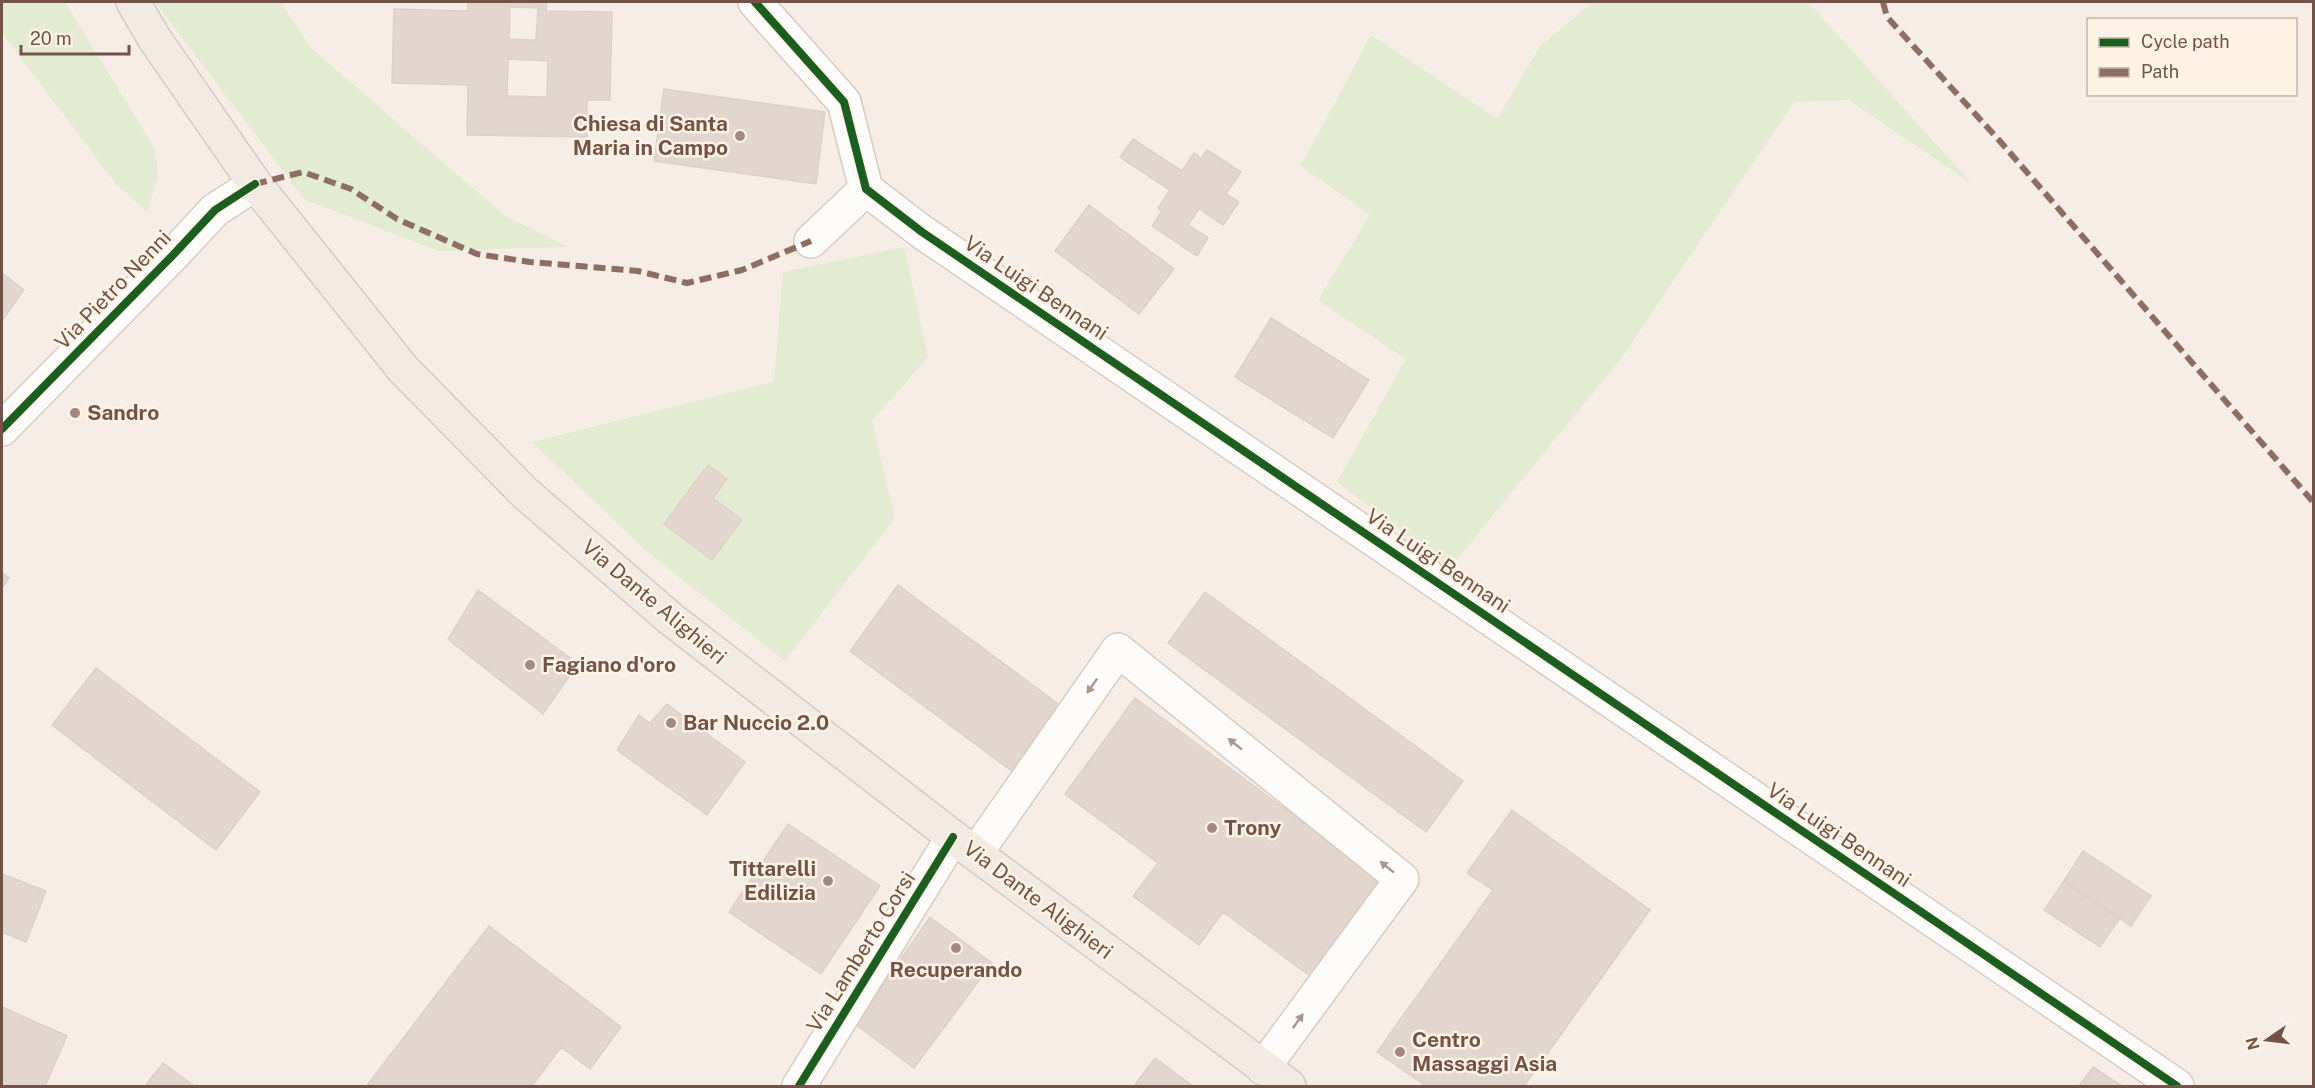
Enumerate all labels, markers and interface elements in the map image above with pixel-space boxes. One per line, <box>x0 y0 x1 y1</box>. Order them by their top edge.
scale bar <box>21 18 129 56</box>
legend <box>2087 18 2297 96</box>
text: 20 m <box>30 28 72 49</box>
text: Cycle path <box>2141 31 2230 52</box>
text: Path <box>2141 61 2179 82</box>
place label: Chiesa di Santa Maria in Campo <box>573 111 728 160</box>
marker: Chiesa di Santa Maria in Campo <box>733 129 747 143</box>
street label: Via Pietro Nenni <box>49 225 176 354</box>
street label: Via Luigi Bennani <box>960 230 1113 345</box>
place label: Sandro <box>87 400 159 425</box>
marker: Sandro <box>68 406 82 420</box>
street label: Via Luigi Bennani <box>1362 503 1515 618</box>
street label: Via Dante Alighieri <box>577 534 732 669</box>
place label: Fagiano d'oro <box>542 652 676 677</box>
marker: Fagiano d'oro <box>523 658 537 672</box>
one-way arrow <box>1086 678 1098 694</box>
place label: Bar Nuccio 2.0 <box>683 710 829 735</box>
marker: Bar Nuccio 2.0 <box>664 716 678 730</box>
one-way arrow <box>1227 738 1243 751</box>
street label: Via Luigi Bennani <box>1763 777 1916 892</box>
place label: Trony <box>1224 815 1281 840</box>
marker: Trony <box>1205 821 1219 835</box>
street label: Via Dante Alighieri <box>959 835 1118 964</box>
place label: Tittarelli Edilizia <box>729 856 816 905</box>
one-way arrow <box>1379 860 1395 873</box>
street label: Via Lamberto Corsi <box>801 867 920 1037</box>
marker: Tittarelli Edilizia <box>821 874 835 888</box>
marker: Recuperando <box>949 941 963 955</box>
place label: Recuperando <box>890 957 1022 982</box>
north arrow <box>2237 1010 2297 1070</box>
one-way arrow <box>1292 1013 1304 1029</box>
place label: Centro Massaggi Asia <box>1412 1027 1557 1076</box>
text: N <box>2242 1035 2264 1052</box>
marker: Centro Massaggi Asia <box>1393 1045 1407 1059</box>

